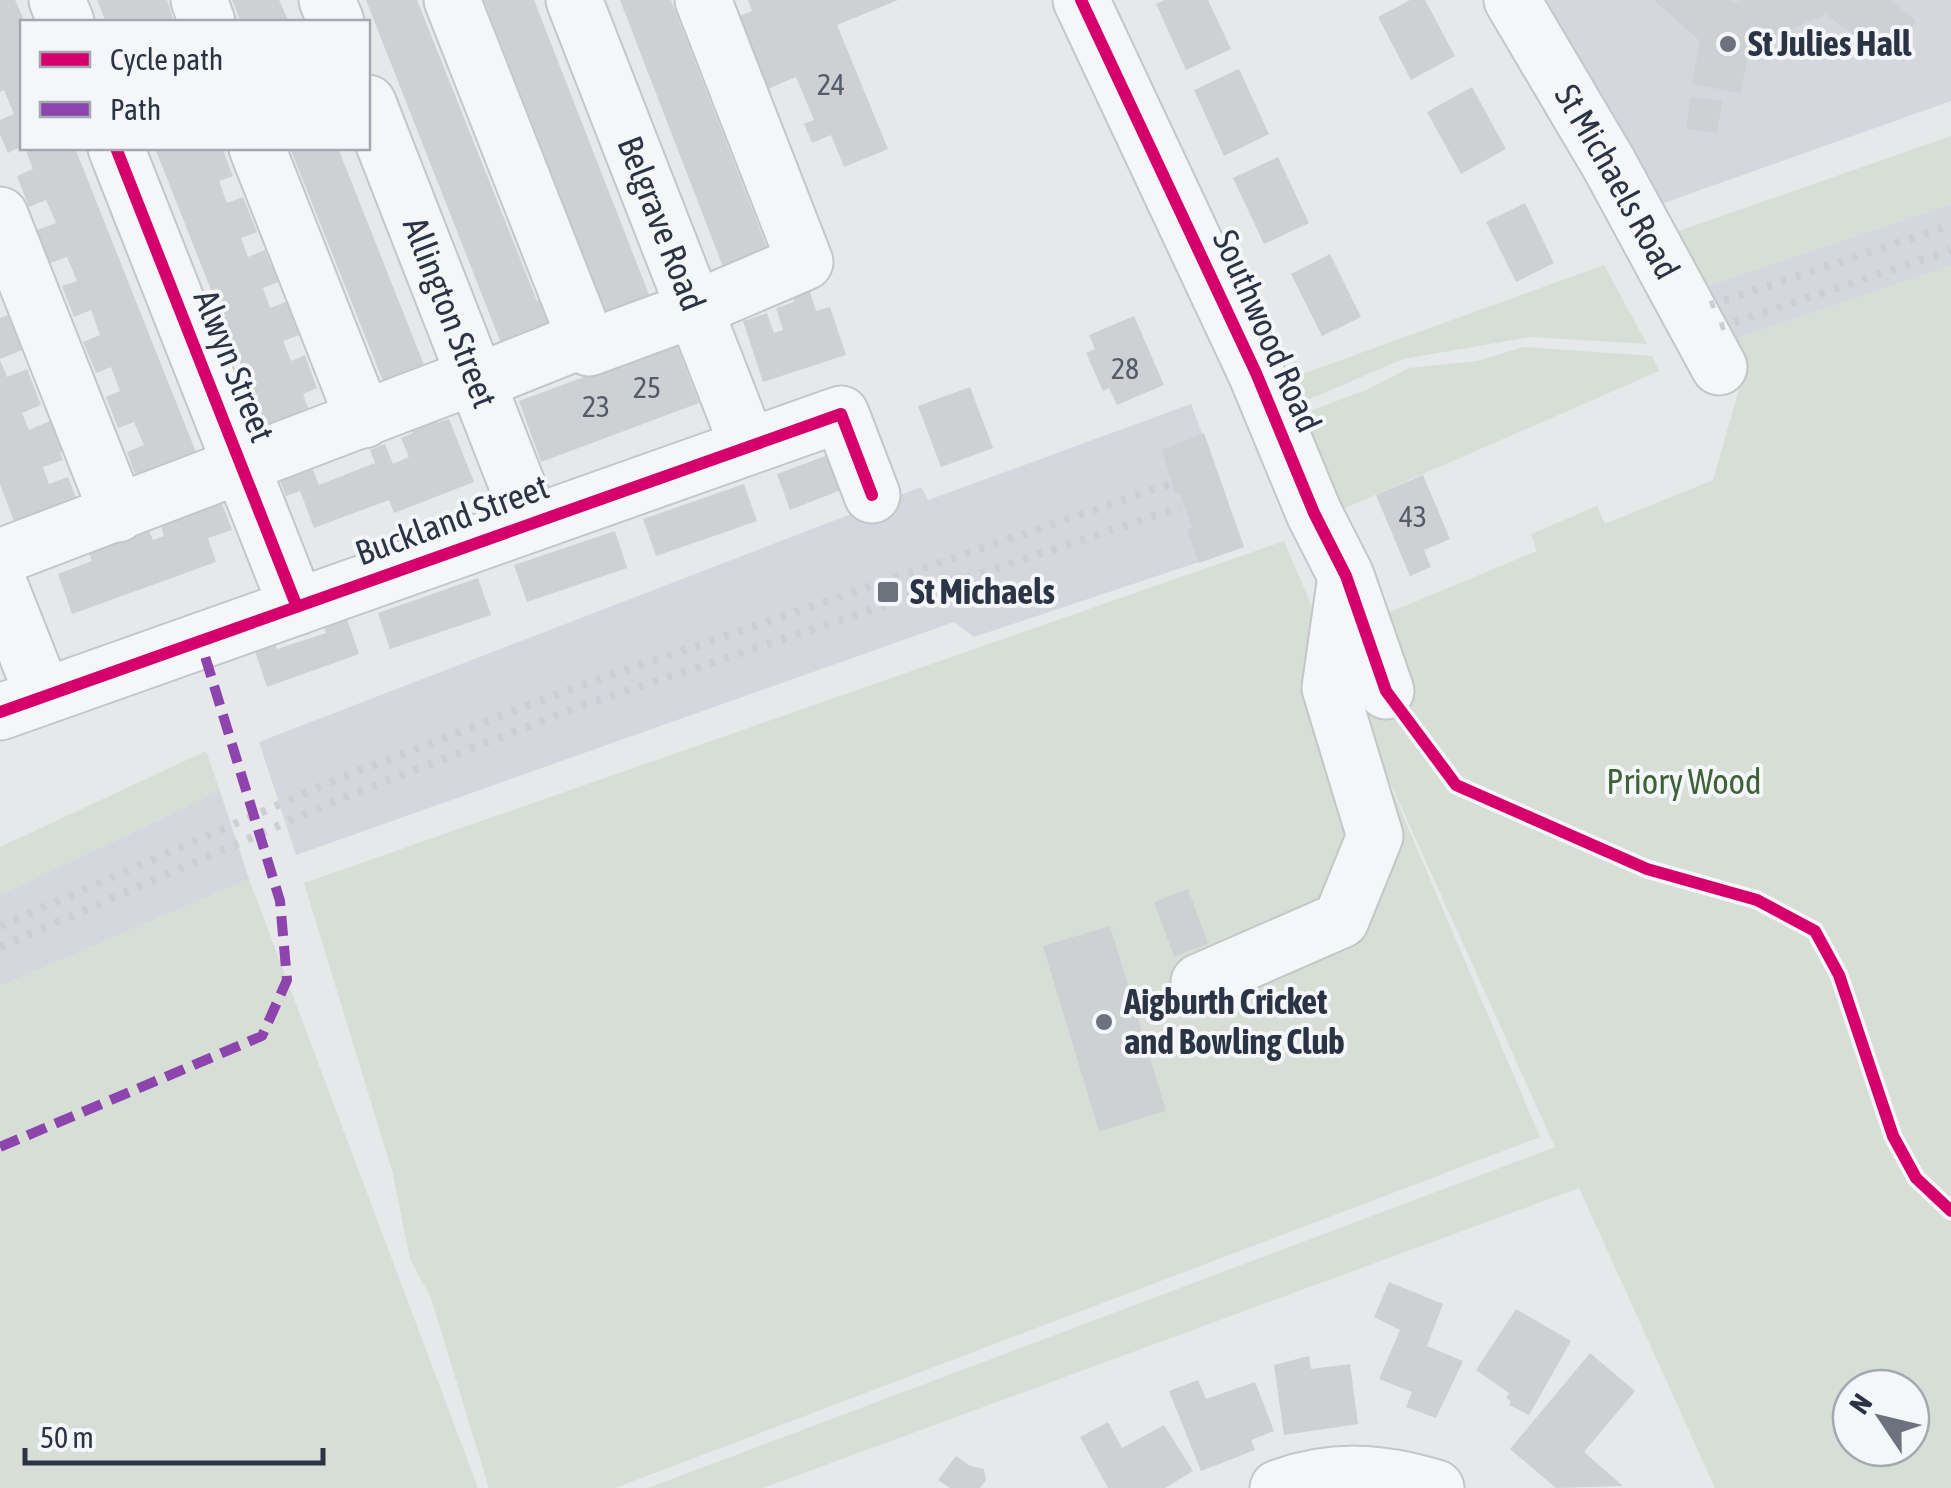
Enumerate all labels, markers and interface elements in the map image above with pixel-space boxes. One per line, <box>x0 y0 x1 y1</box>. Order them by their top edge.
legend <box>20 20 370 150</box>
place label: St Julies Hall <box>1748 23 1912 63</box>
marker: St Julies Hall <box>1717 33 1739 55</box>
text: Cycle path <box>110 42 223 76</box>
house number: 24 <box>817 67 845 101</box>
street label: St Michaels Road <box>1547 77 1688 285</box>
text: Path <box>110 92 161 126</box>
street label: Belgrave Road <box>610 130 714 316</box>
street label: Allington Street <box>396 212 506 413</box>
street label: Southwood Road <box>1206 223 1330 438</box>
street label: Alwyn Street <box>186 284 283 447</box>
house number: 28 <box>1111 351 1139 385</box>
house number: 25 <box>633 370 661 404</box>
house number: 23 <box>582 389 610 423</box>
street label: Buckland Street <box>350 466 554 572</box>
house number: 43 <box>1399 499 1427 533</box>
place label: St Michaels <box>910 571 1055 611</box>
marker: St Michaels <box>875 579 901 605</box>
park label: Priory Wood <box>1606 761 1762 801</box>
place label: Aigburth Cricket and Bowling Club <box>1123 981 1345 1061</box>
marker: Aigburth Cricket and Bowling Club <box>1093 1011 1115 1033</box>
north arrow <box>1831 1368 1931 1468</box>
text: N <box>1843 1388 1878 1420</box>
scale bar <box>25 1403 322 1465</box>
text: 50 m <box>40 1420 94 1454</box>

